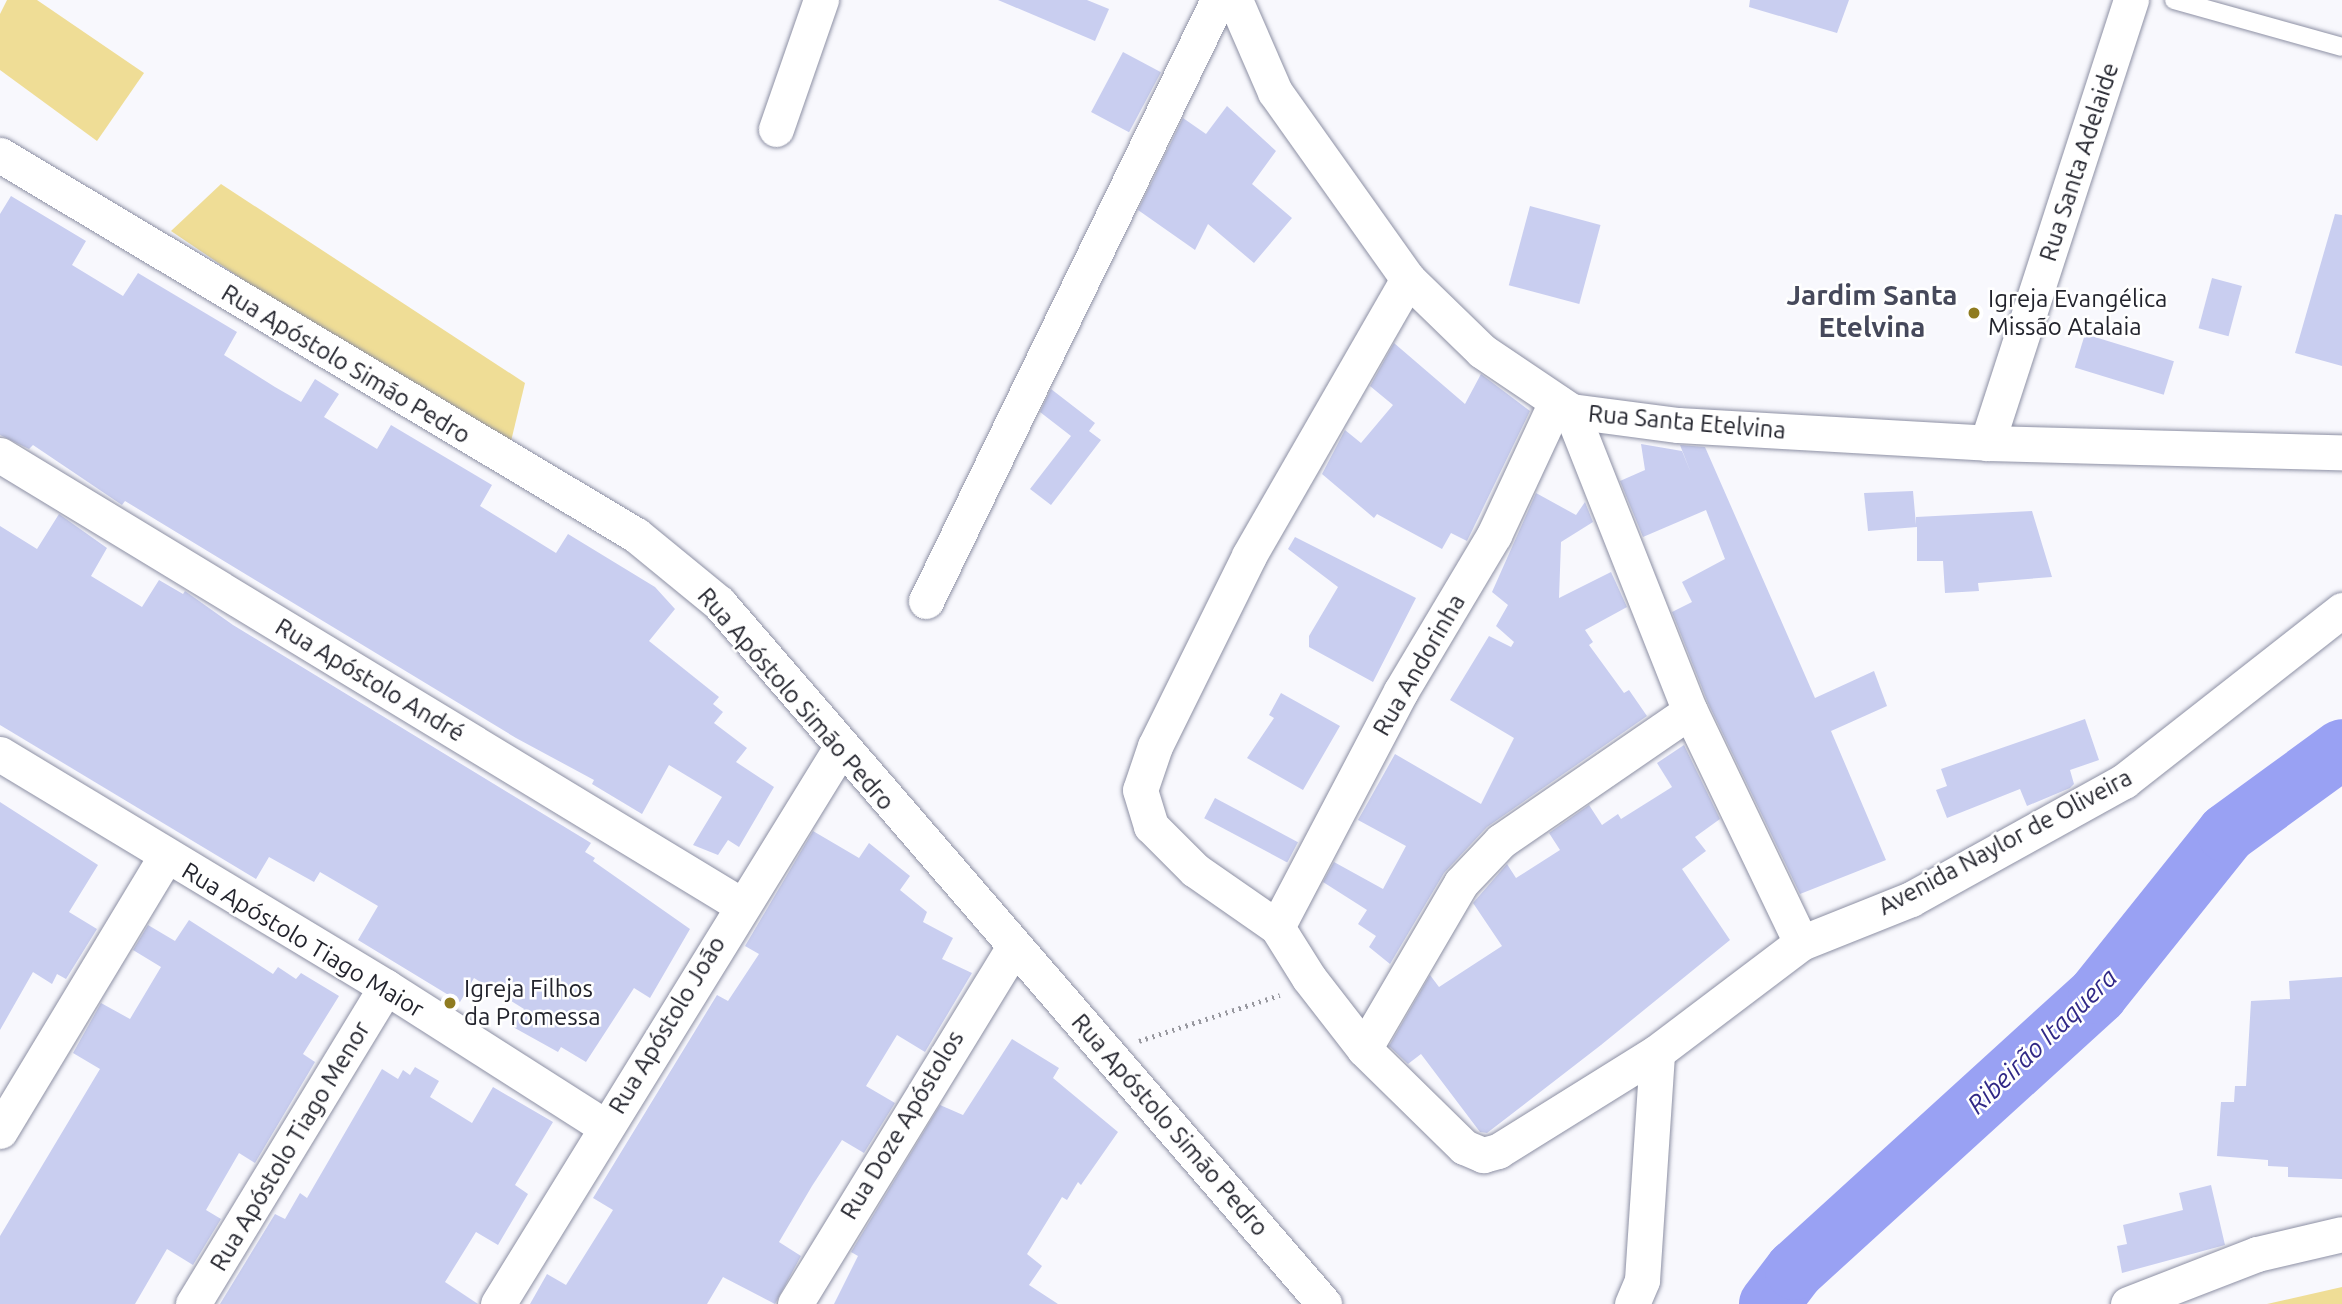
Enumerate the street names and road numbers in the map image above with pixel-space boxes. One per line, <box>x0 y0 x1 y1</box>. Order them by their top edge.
street label: Rua Santa Adelaide <box>2033 59 2125 265</box>
street label: Rua Apóstolo Simão Pedro <box>216 278 476 450</box>
street label: Rua Santa Etelvina <box>1587 399 1787 445</box>
street label: Rua Apóstolo Simão Pedro <box>692 582 900 816</box>
street label: Rua Andorinha <box>1367 589 1471 741</box>
street label: Rua Apóstolo André <box>270 612 470 748</box>
street label: Avenida Naylor de Oliveira <box>1873 763 2137 921</box>
street label: Rua Apóstolo Tiago Maior <box>177 856 429 1024</box>
street label: Rua Apóstolo João <box>603 931 731 1119</box>
street label: Rua Apóstolo Simão Pedro <box>1066 1008 1274 1242</box>
street label: Rua Apóstolo Tiago Menor <box>204 1016 376 1276</box>
street label: Rua Doze Apóstolos <box>834 1025 970 1225</box>

